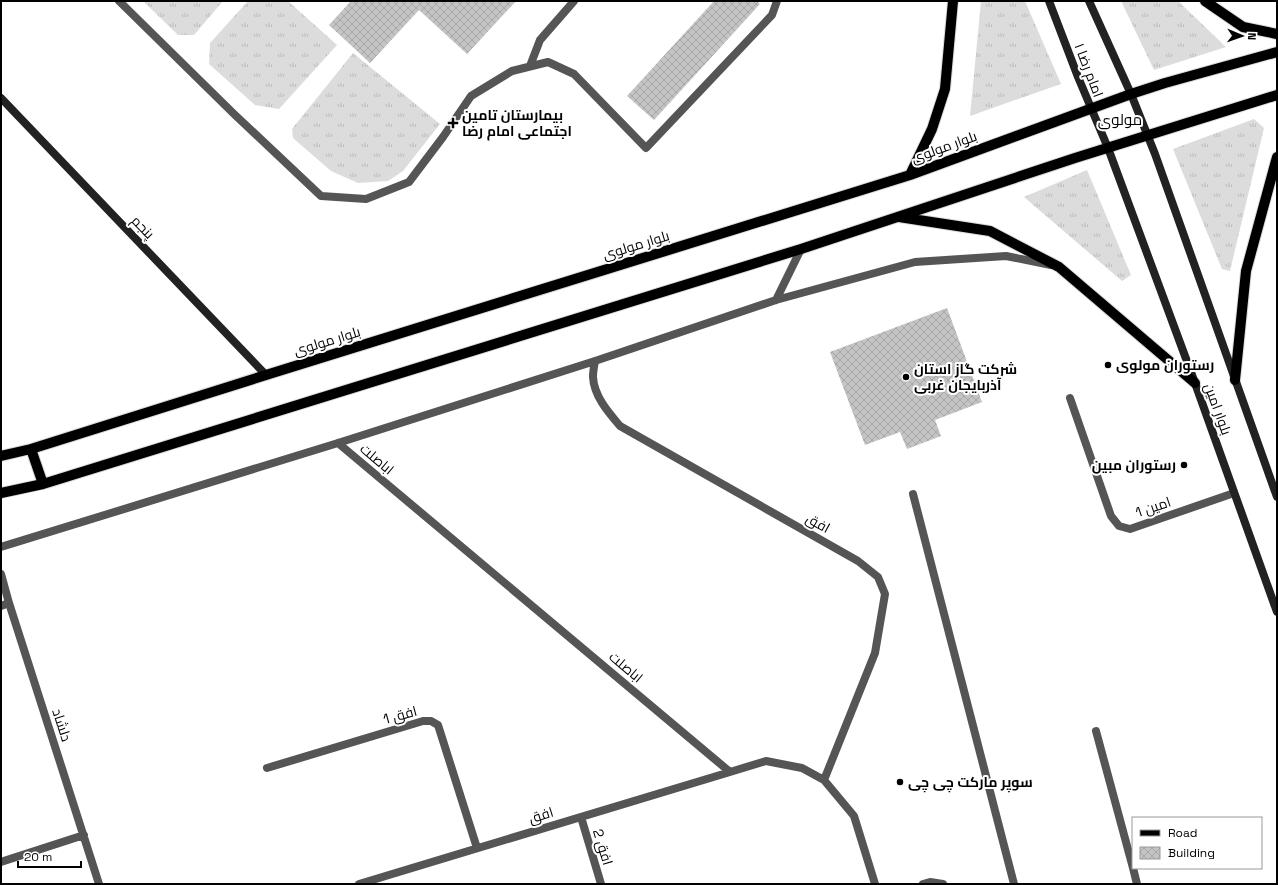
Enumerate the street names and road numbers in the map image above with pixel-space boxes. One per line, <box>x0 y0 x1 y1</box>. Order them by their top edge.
street label: امام رضا ۱ <box>1070 40 1108 100</box>
street label: بلوار مولوی <box>909 127 979 167</box>
street label: پنجم <box>127 212 159 243</box>
street label: بلوار مولوی <box>600 226 672 264</box>
street label: بلوار مولوی <box>291 322 363 360</box>
street label: بلوار امین <box>1200 381 1236 437</box>
street label: اباصلت <box>356 440 398 478</box>
street label: امین 1 <box>1133 493 1173 521</box>
street label: افق <box>803 509 833 537</box>
street label: اباصلت <box>605 648 647 686</box>
street label: افق 1 <box>381 702 419 728</box>
street label: دلشاد <box>48 706 76 744</box>
street label: افق <box>527 803 555 827</box>
street label: افق 2 <box>589 827 617 867</box>

